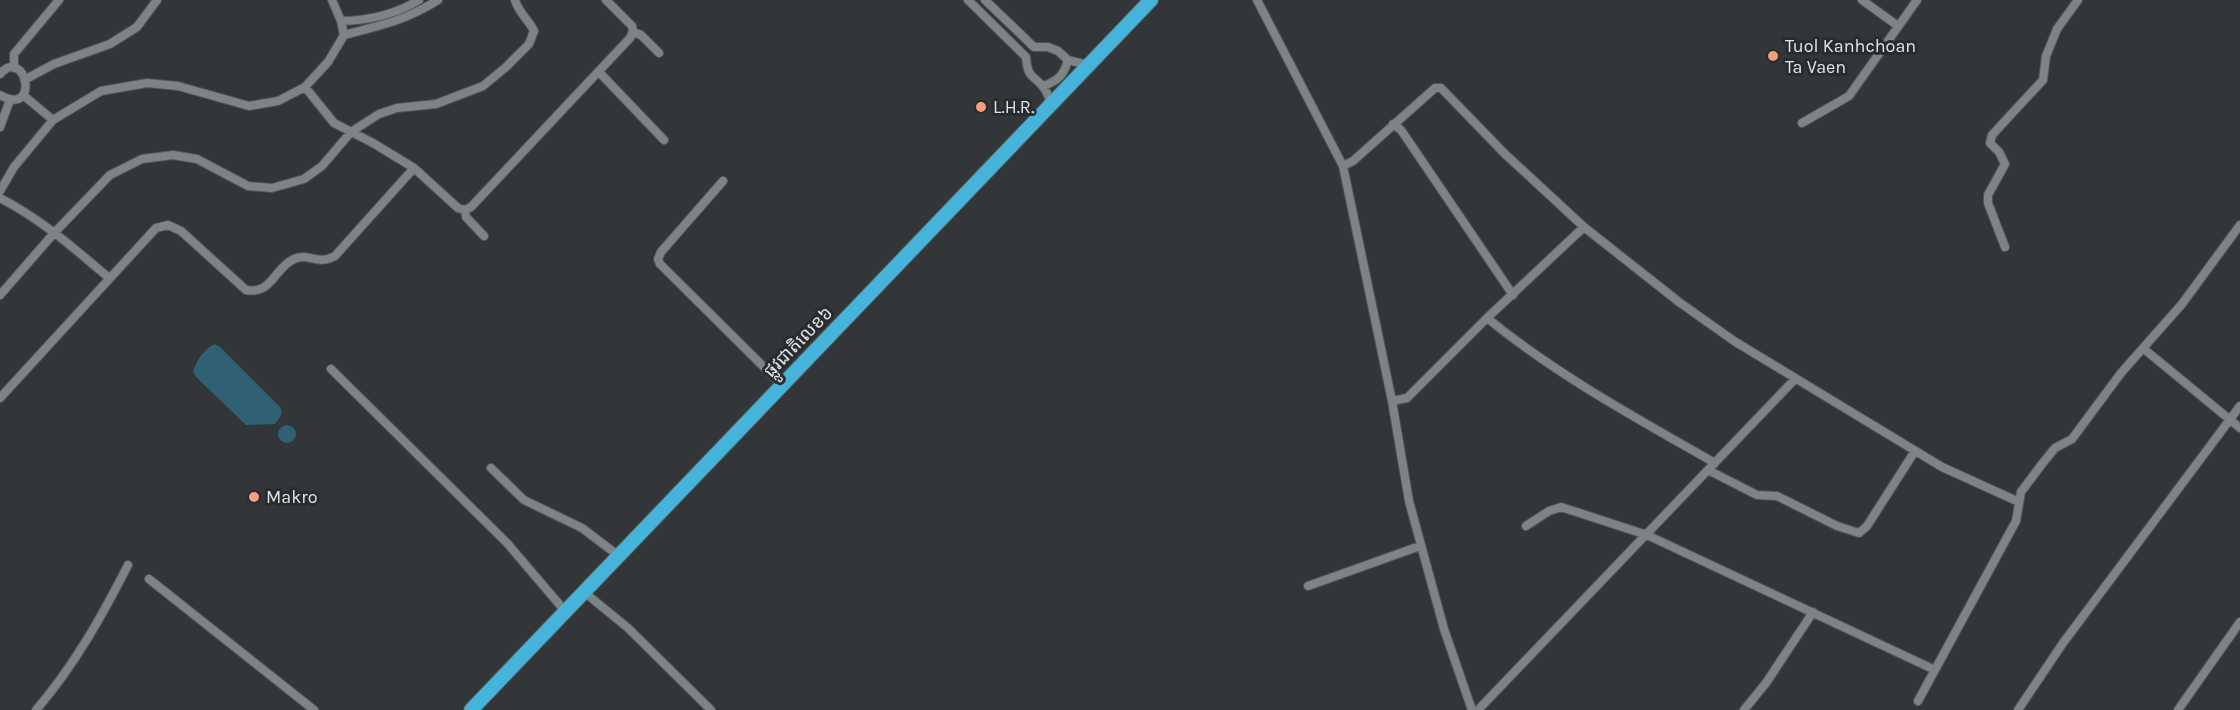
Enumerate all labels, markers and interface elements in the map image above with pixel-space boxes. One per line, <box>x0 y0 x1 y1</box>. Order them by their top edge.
place label: Tuol Kanhchoan Ta Vaen <box>1785 35 1916 78</box>
marker: Tuol Kanhchoan Ta Vaen <box>1766 49 1780 63</box>
place label: L.H.R. <box>993 96 1034 118</box>
marker: L.H.R. <box>974 100 988 114</box>
street label: ផ្លូវជាតិលេខ៦ <box>759 302 841 386</box>
place label: Makro <box>266 486 318 508</box>
marker: Makro <box>247 490 261 504</box>

